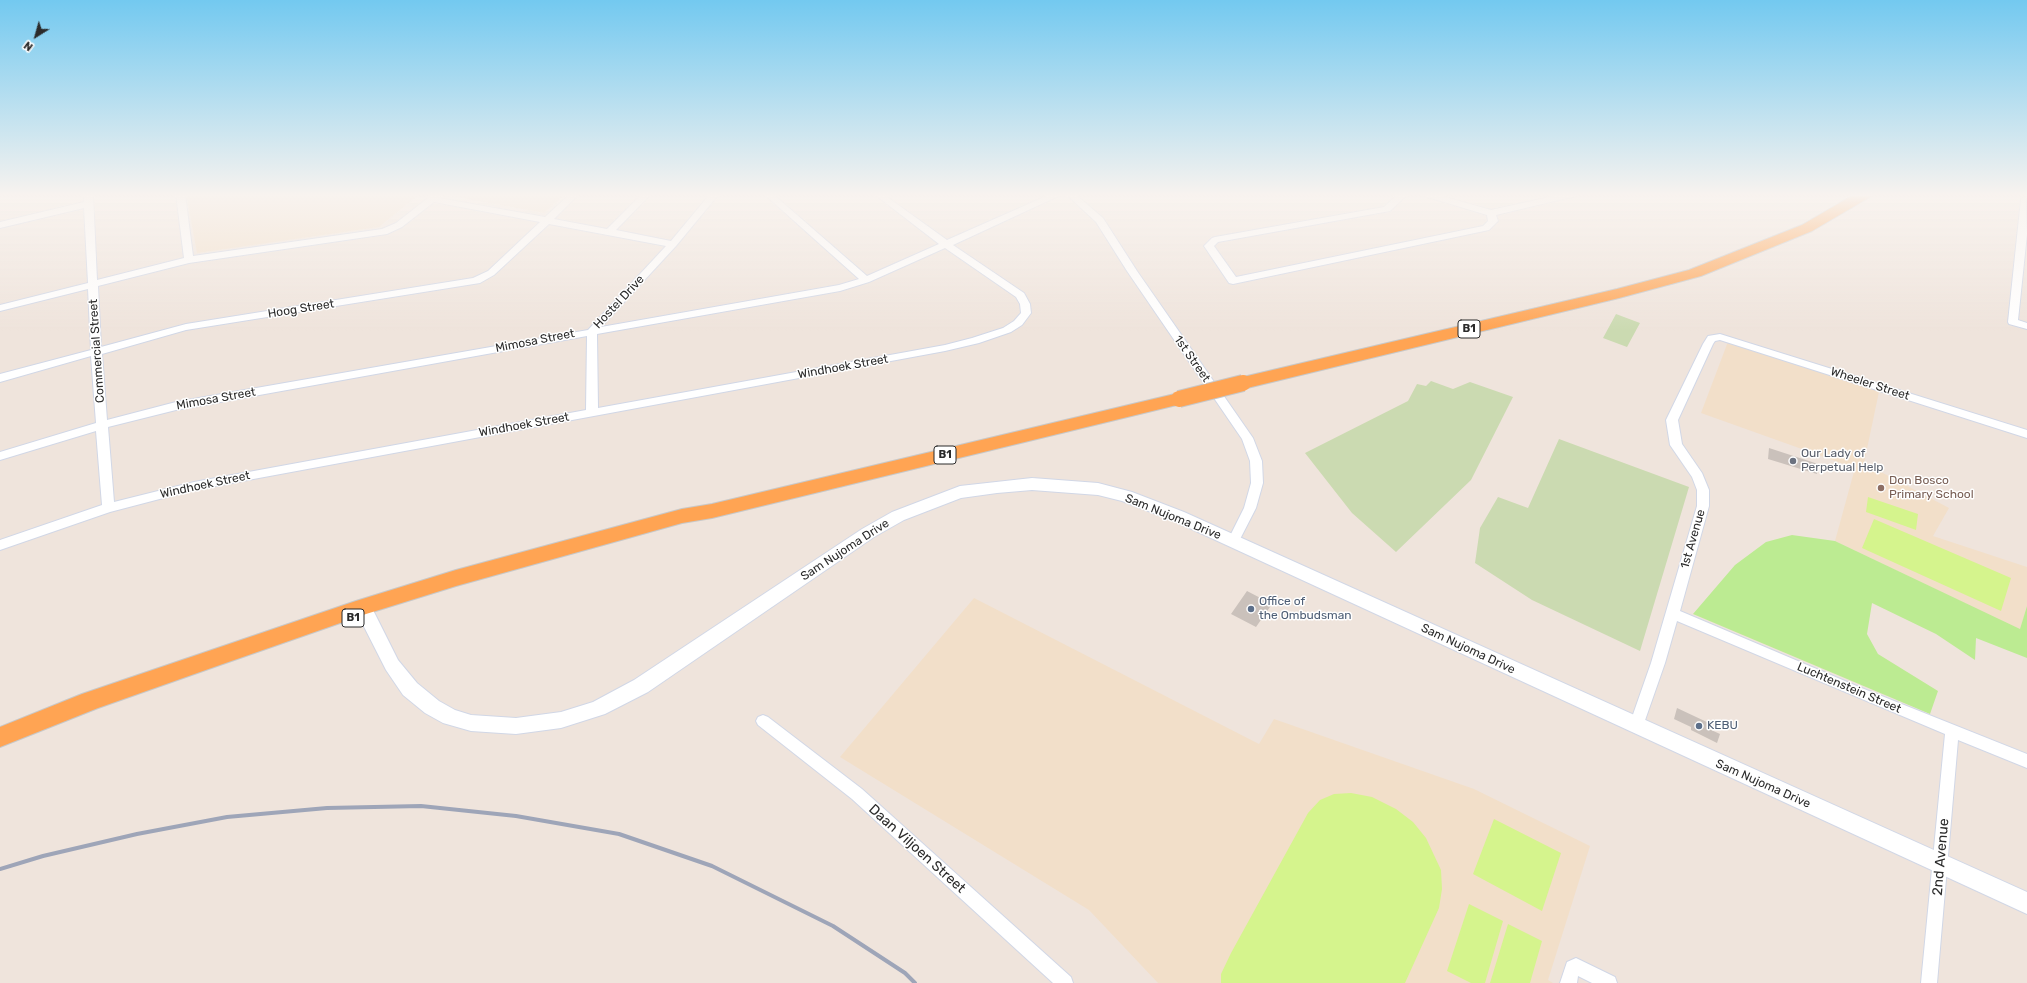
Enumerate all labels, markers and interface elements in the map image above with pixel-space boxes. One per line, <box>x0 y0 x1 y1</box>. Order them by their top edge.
north arrow <box>16 16 56 56</box>
text: N <box>21 38 36 54</box>
street label: Hostel Drive <box>591 272 647 332</box>
street label: Hoog Street <box>267 297 335 321</box>
street label: Commercial Street <box>86 299 108 403</box>
road number: B1 <box>1458 320 1480 338</box>
street label: Mimosa Street <box>494 326 576 356</box>
street label: 1st Street <box>1171 333 1213 385</box>
street label: Windhoek Street <box>797 352 889 382</box>
street label: Wheeler Street <box>1829 364 1911 404</box>
street label: Mimosa Street <box>175 385 257 413</box>
street label: Windhoek Street <box>478 410 570 440</box>
road number: B1 <box>934 446 956 464</box>
place label: Our Lady of Perpetual Help <box>1801 447 1883 475</box>
marker: Our Lady of Perpetual Help <box>1788 456 1798 466</box>
street label: Windhoek Street <box>159 468 251 502</box>
place label: Don Bosco Primary School <box>1889 474 1974 502</box>
marker: Don Bosco Primary School <box>1876 483 1886 493</box>
street label: Sam Nujoma Drive <box>1123 491 1223 543</box>
street label: 1st Avenue <box>1678 508 1708 570</box>
street label: Sam Nujoma Drive <box>798 516 892 584</box>
place label: Office of the Ombudsman <box>1259 595 1352 623</box>
marker: Office of the Ombudsman <box>1246 604 1256 614</box>
road number: B1 <box>342 609 364 627</box>
street label: Sam Nujoma Drive <box>1419 621 1517 677</box>
street label: Luchtenstein Street <box>1795 660 1903 716</box>
place label: KEBU <box>1707 719 1738 733</box>
marker: KEBU <box>1694 721 1704 731</box>
street label: Sam Nujoma Drive <box>1713 757 1813 811</box>
street label: Daan Viljoen Street <box>865 801 969 897</box>
street label: 2nd Avenue <box>1929 818 1953 896</box>

